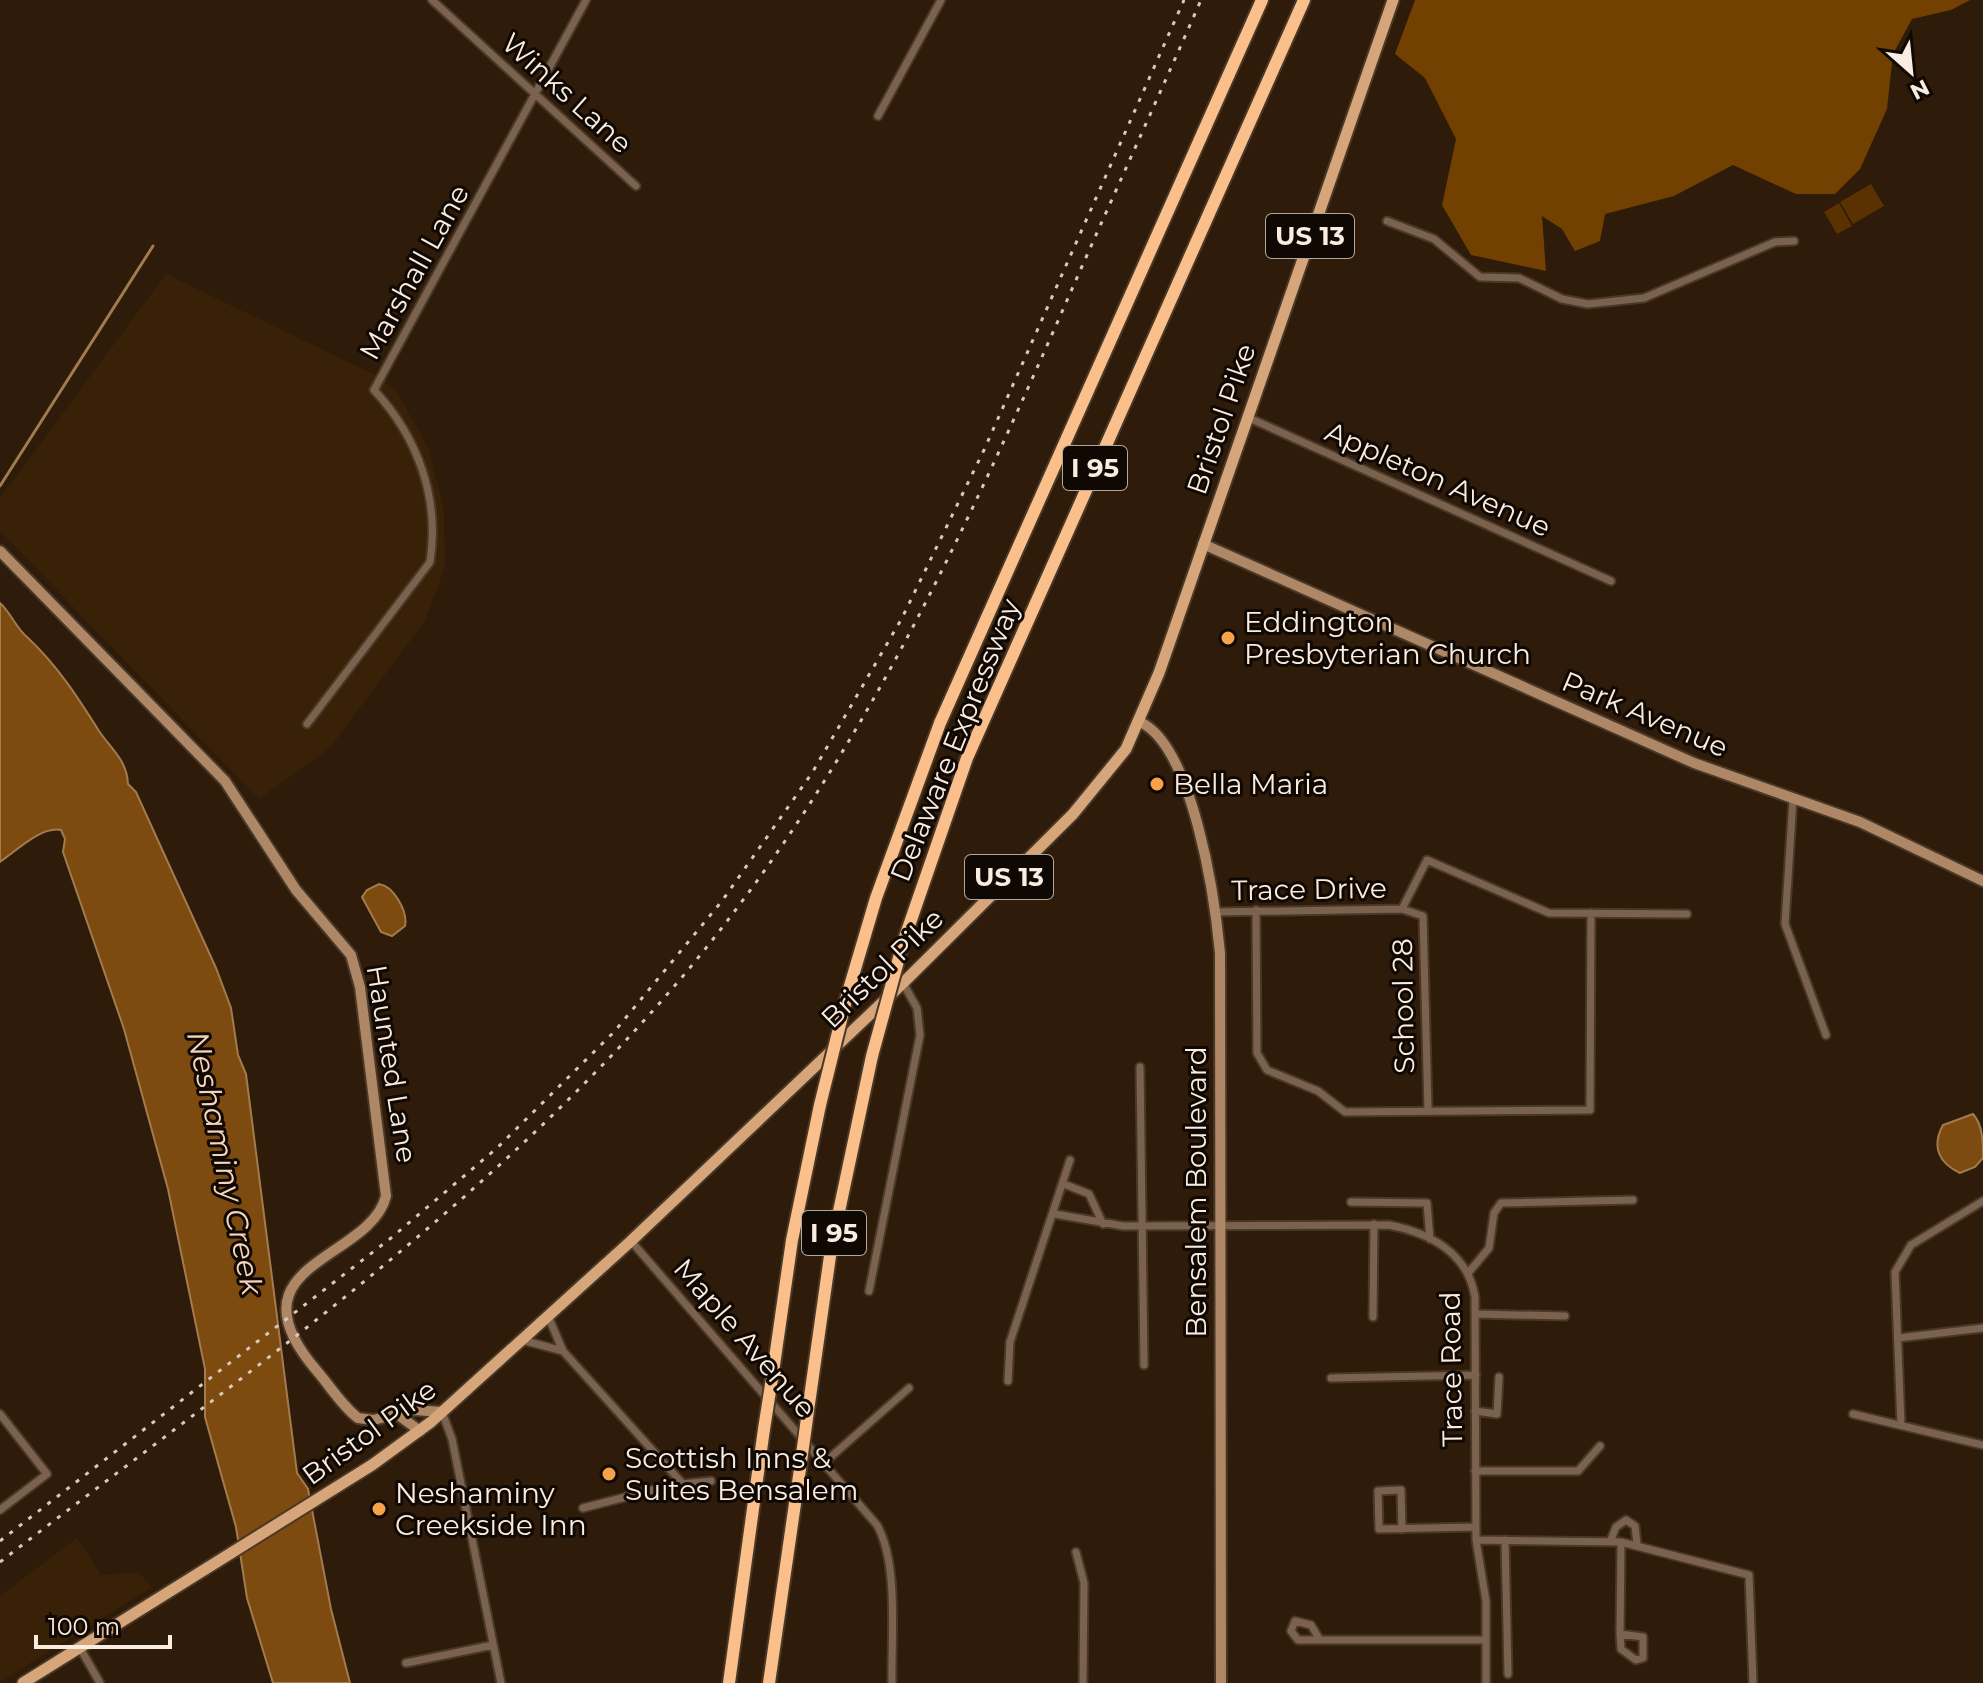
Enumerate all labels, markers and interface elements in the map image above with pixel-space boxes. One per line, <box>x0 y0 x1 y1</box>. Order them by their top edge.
street label: Winks Lane <box>495 26 639 160</box>
north arrow <box>1871 32 1951 112</box>
text: N <box>1906 73 1934 105</box>
street label: Marshall Lane <box>352 179 476 365</box>
road number: US 13 <box>1266 214 1354 258</box>
street label: Bristol Pike <box>1179 339 1263 499</box>
street label: Appleton Avenue <box>1320 414 1556 544</box>
road number: I 95 <box>1063 446 1127 490</box>
street label: Delaware Expressway <box>883 593 1028 886</box>
place label: Eddington Presbyterian Church <box>1244 605 1531 671</box>
marker: Eddington Presbyterian Church <box>1219 629 1237 647</box>
street label: Park Avenue <box>1557 664 1733 764</box>
place label: Bella Maria <box>1173 767 1328 801</box>
marker: Bella Maria <box>1148 775 1166 793</box>
road number: US 13 <box>965 855 1053 899</box>
street label: Trace Drive <box>1231 871 1387 907</box>
street label: Bristol Pike <box>814 901 950 1035</box>
street label: School 28 <box>1385 938 1421 1074</box>
street label: Haunted Lane <box>360 963 424 1165</box>
water label: Neshaminy Creek <box>179 1028 271 1299</box>
street label: Bensalem Boulevard <box>1179 1046 1213 1338</box>
road number: I 95 <box>802 1211 866 1255</box>
street label: Maple Avenue <box>667 1251 823 1425</box>
street label: Trace Road <box>1433 1291 1469 1447</box>
street label: Bristol Pike <box>295 1372 443 1492</box>
place label: Scottish Inns & Suites Bensalem <box>625 1441 858 1507</box>
marker: Scottish Inns & Suites Bensalem <box>600 1465 618 1483</box>
place label: Neshaminy Creekside Inn <box>395 1476 587 1542</box>
marker: Neshaminy Creekside Inn <box>370 1500 388 1518</box>
scale bar <box>36 1599 170 1649</box>
text: 100 m <box>48 1612 120 1641</box>

